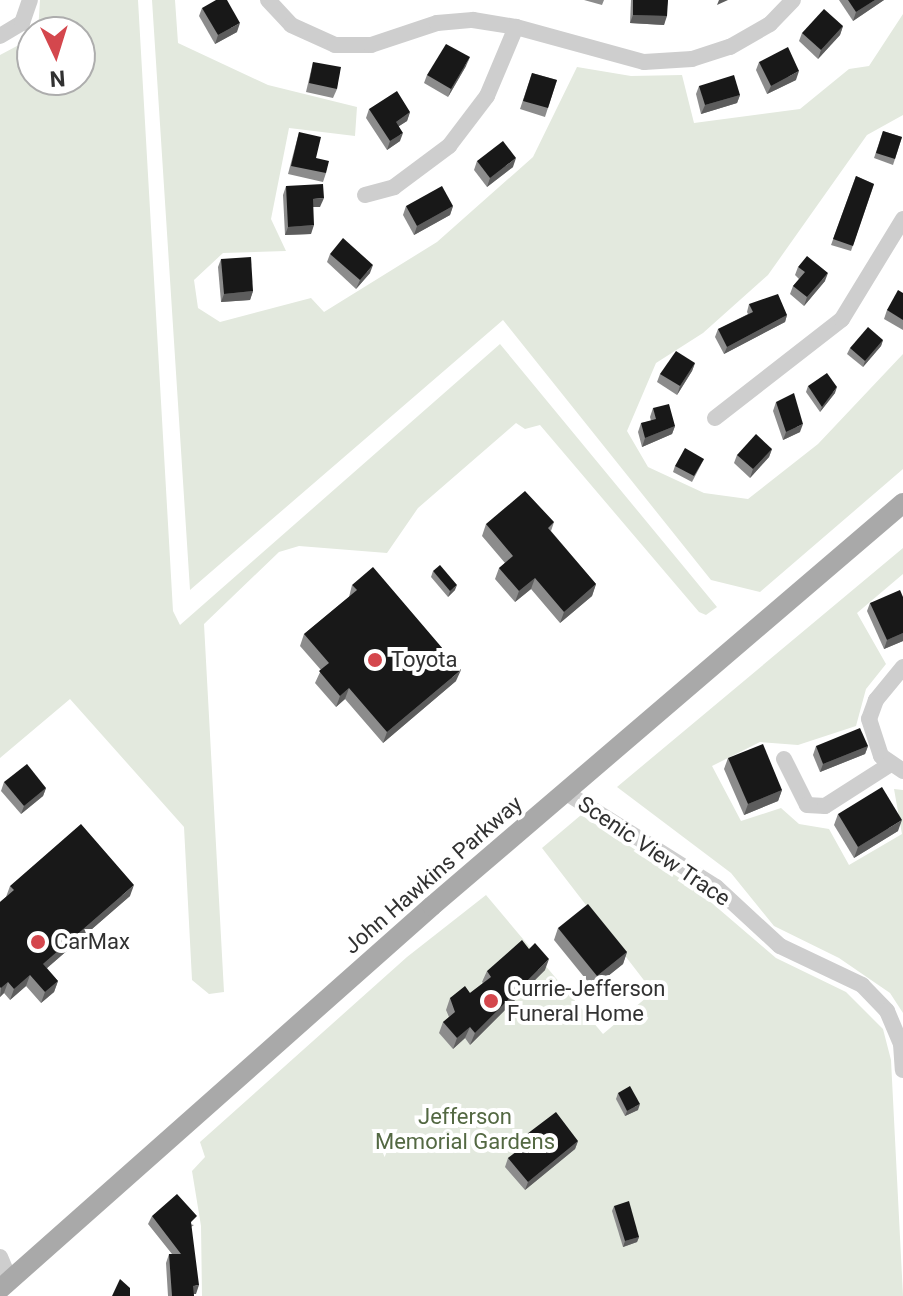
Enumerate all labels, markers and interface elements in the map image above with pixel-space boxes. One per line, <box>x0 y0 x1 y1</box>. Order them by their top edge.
north arrow <box>16 16 96 96</box>
text: N <box>49 65 66 91</box>
place label: Toyota <box>391 647 457 673</box>
marker: Toyota <box>366 651 384 669</box>
street label: Scenic View Trace <box>573 790 735 912</box>
street label: John Hawkins Parkway <box>339 791 527 959</box>
place label: CarMax <box>54 929 130 955</box>
marker: CarMax <box>29 933 47 951</box>
place label: Currie-Jefferson Funeral Home <box>507 975 665 1026</box>
marker: Currie-Jefferson Funeral Home <box>482 992 500 1010</box>
park label: Jefferson Memorial Gardens <box>375 1103 555 1154</box>

